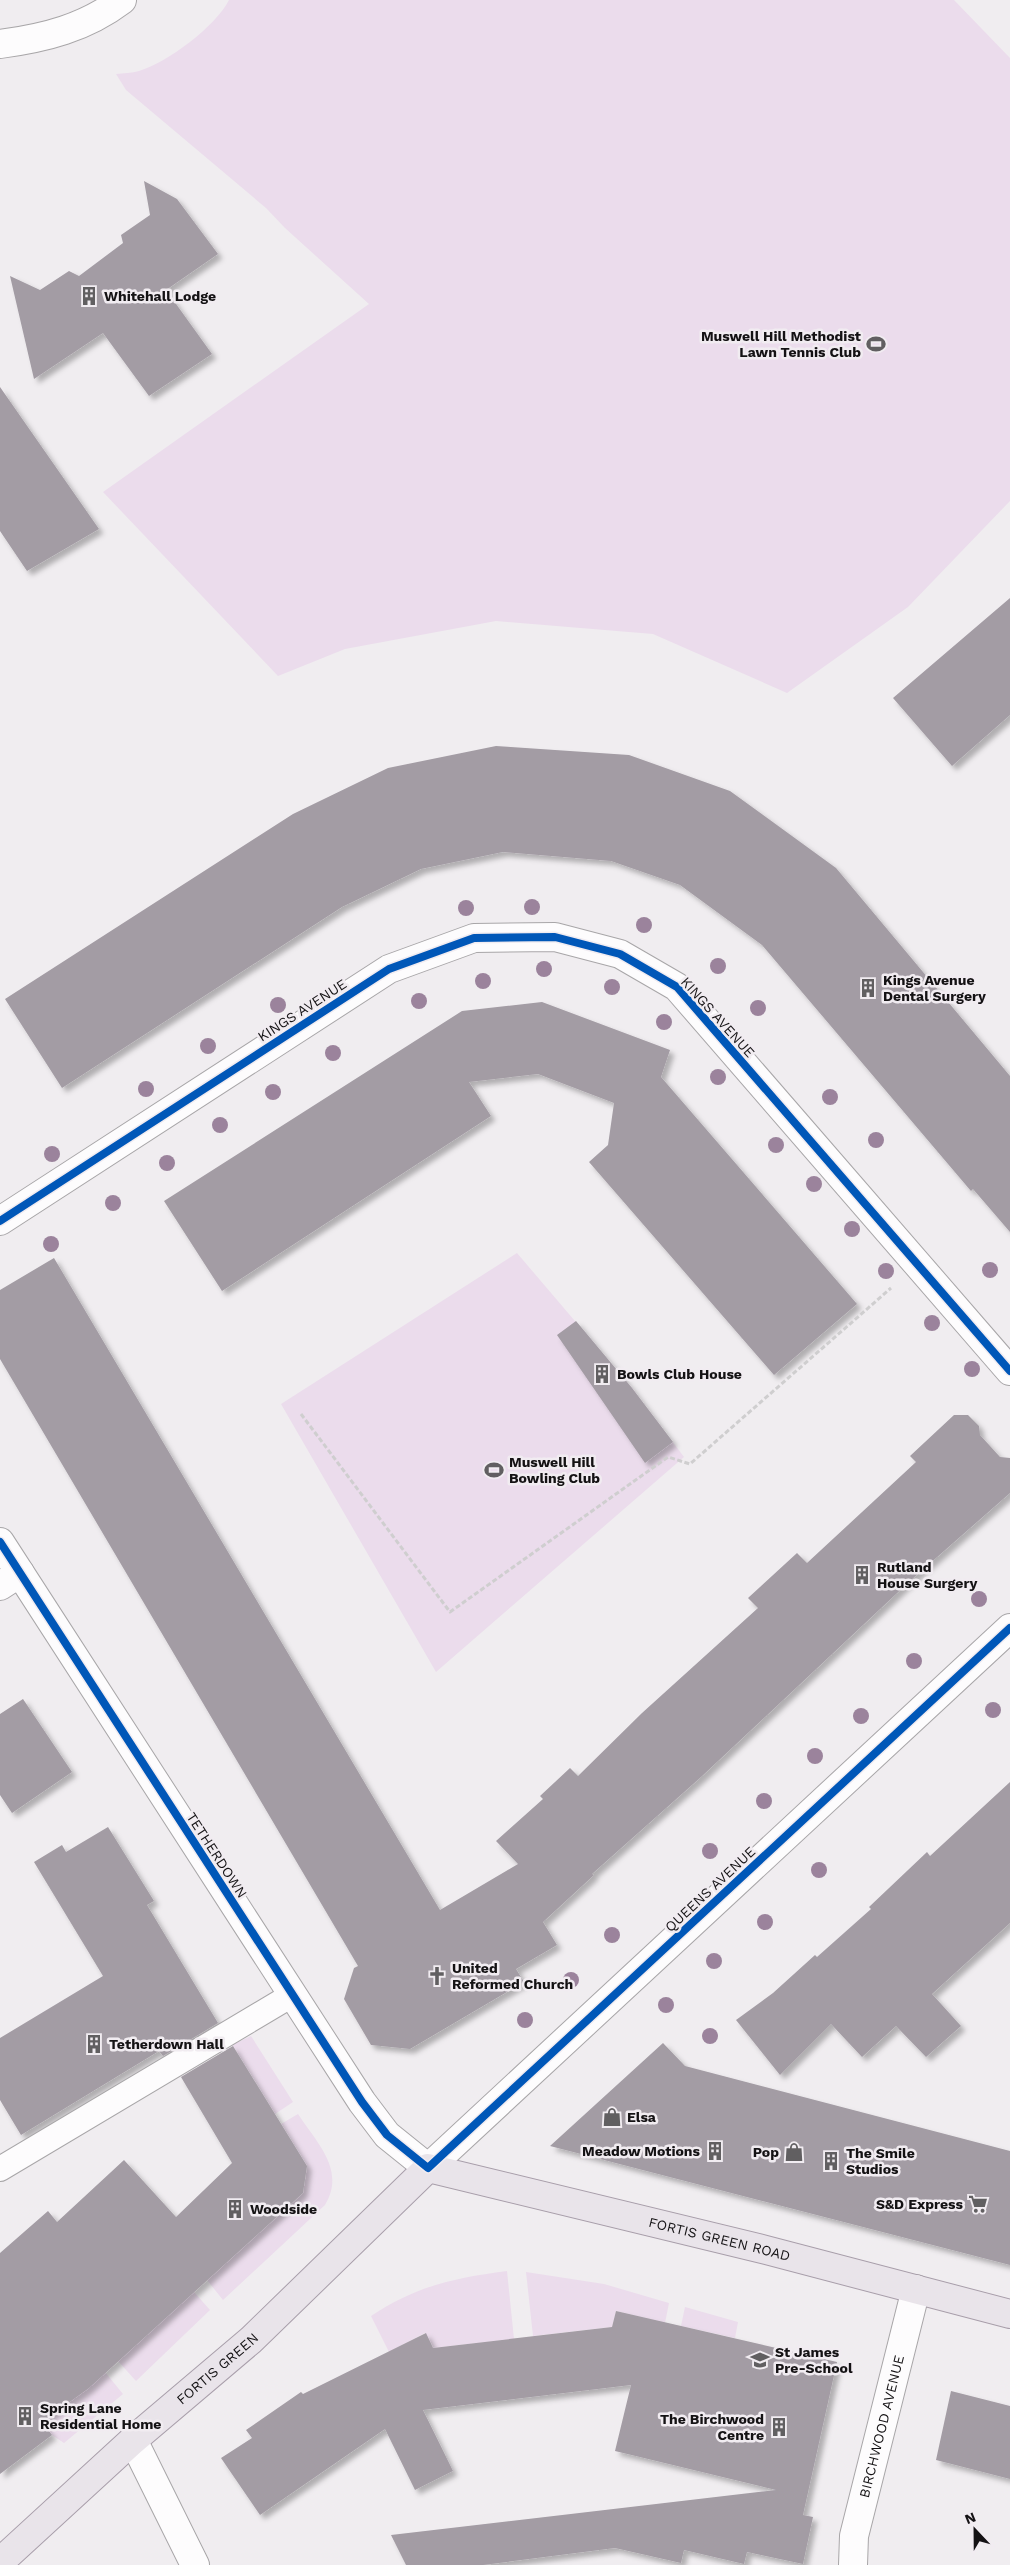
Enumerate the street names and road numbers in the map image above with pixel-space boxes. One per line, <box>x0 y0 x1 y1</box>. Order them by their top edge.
street label: KINGS AVENUE <box>678 974 758 1060</box>
street label: KINGS AVENUE <box>255 975 349 1045</box>
street label: TETHERDOWN <box>183 1809 251 1901</box>
street label: QUEENS AVENUE <box>662 1843 758 1935</box>
street label: FORTIS GREEN ROAD <box>647 2214 792 2264</box>
street label: FORTIS GREEN <box>173 2330 261 2408</box>
street label: BIRCHWOOD AVENUE <box>856 2353 907 2499</box>

